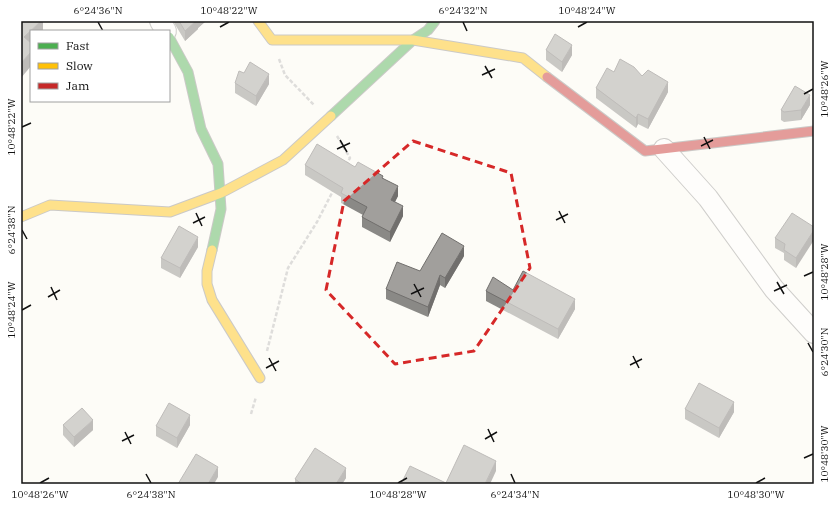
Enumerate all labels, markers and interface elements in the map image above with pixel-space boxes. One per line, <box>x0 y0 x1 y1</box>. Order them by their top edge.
text: 6°24'36"N <box>74 4 123 17</box>
text: 10°48'22"W <box>200 4 258 17</box>
text: 6°24'32"N <box>439 4 488 17</box>
text: 10°48'24"W <box>558 4 616 17</box>
legend <box>30 30 170 102</box>
text: Fast <box>66 38 90 53</box>
text: Slow <box>66 58 93 73</box>
text: 10°48'26"W <box>818 60 831 118</box>
text: Jam <box>66 78 90 93</box>
text: 10°48'22"W <box>5 98 18 156</box>
text: 6°24'38"N <box>5 205 18 255</box>
text: 10°48'28"W <box>818 243 831 301</box>
text: 10°48'24"W <box>5 281 18 339</box>
text: 6°24'30"N <box>818 327 831 377</box>
text: 10°48'30"W <box>818 425 831 483</box>
text: 10°48'26"W <box>11 488 69 501</box>
text: 6°24'38"N <box>127 488 176 501</box>
text: 10°48'28"W <box>369 488 427 501</box>
text: 6°24'34"N <box>491 488 540 501</box>
text: 10°48'30"W <box>727 488 785 501</box>

